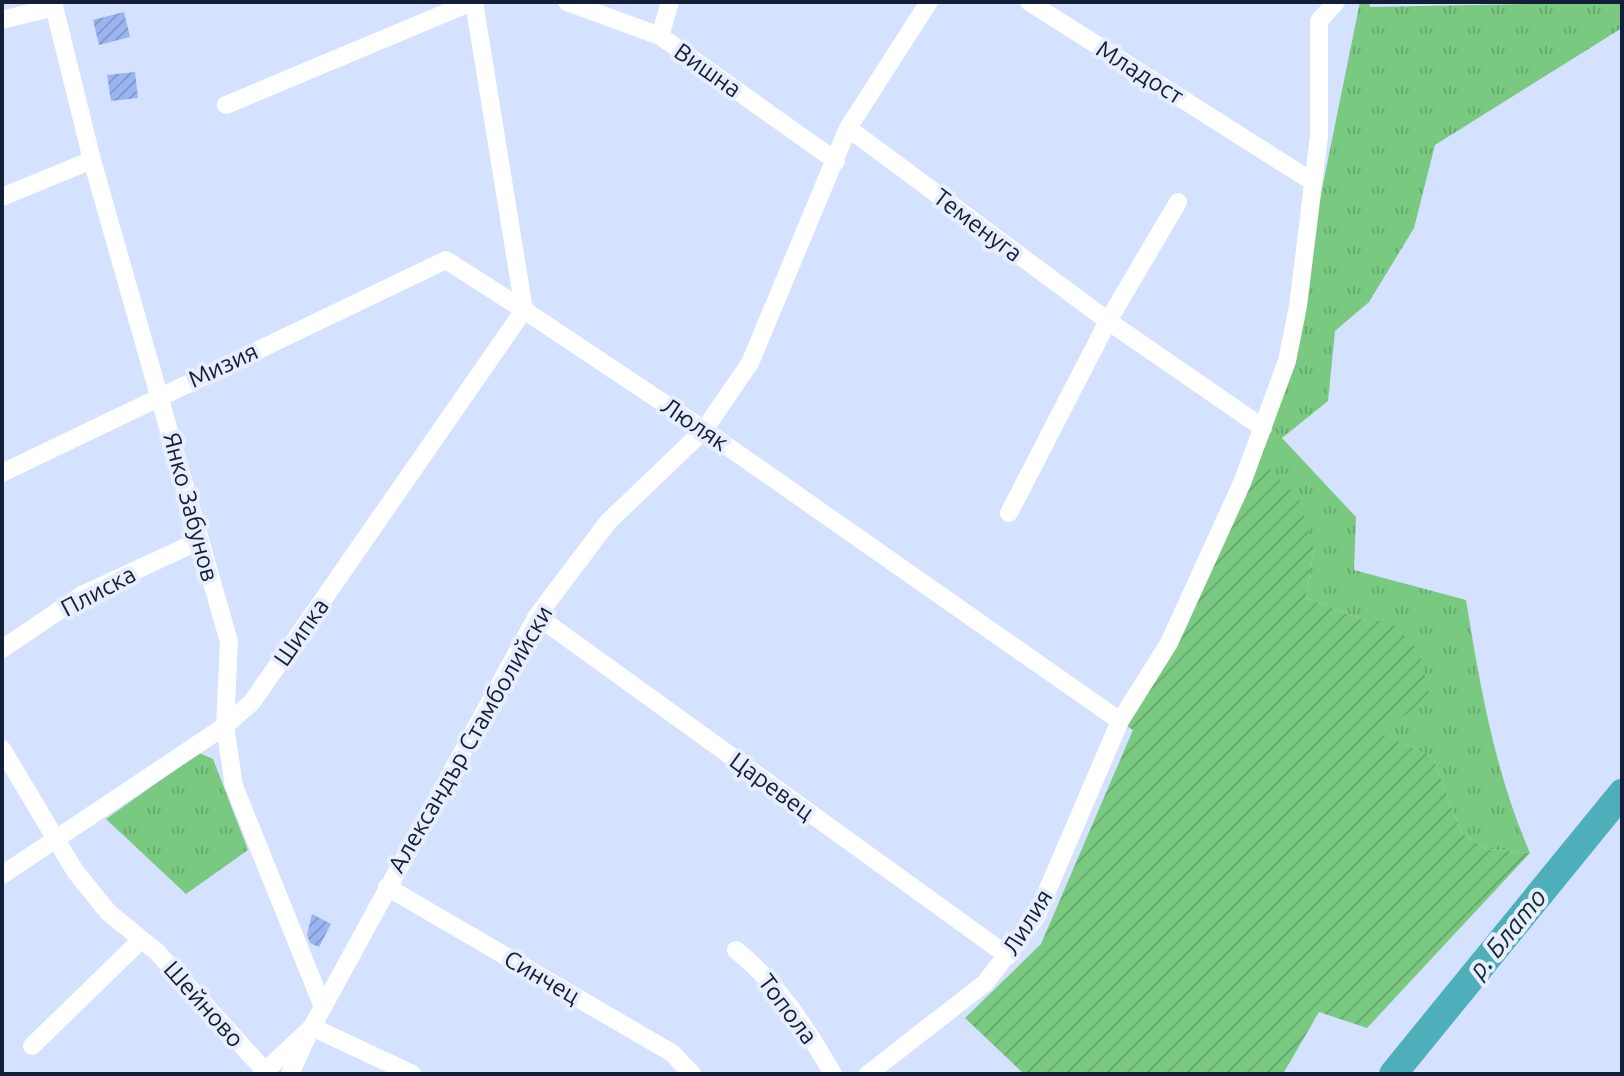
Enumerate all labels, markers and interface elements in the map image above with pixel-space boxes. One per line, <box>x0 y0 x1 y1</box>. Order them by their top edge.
street label: Младост <box>1092 35 1189 109</box>
street label: Вишна <box>669 37 747 103</box>
street label: Теменуга <box>928 183 1028 267</box>
street label: Мизия <box>184 337 262 393</box>
street label: Люляк <box>656 392 734 456</box>
street label: Янко Забунов <box>158 430 224 584</box>
street label: Плиска <box>56 560 140 622</box>
street label: Шипка <box>268 593 334 671</box>
street label: Александър Стамболийски <box>382 601 558 877</box>
street label: Царевец <box>725 747 819 825</box>
water label: р. Блато <box>1462 883 1552 984</box>
street label: Лилия <box>996 884 1058 960</box>
street label: Синчец <box>499 945 585 1009</box>
street label: Шейново <box>158 956 250 1052</box>
street label: Топола <box>753 969 823 1049</box>

